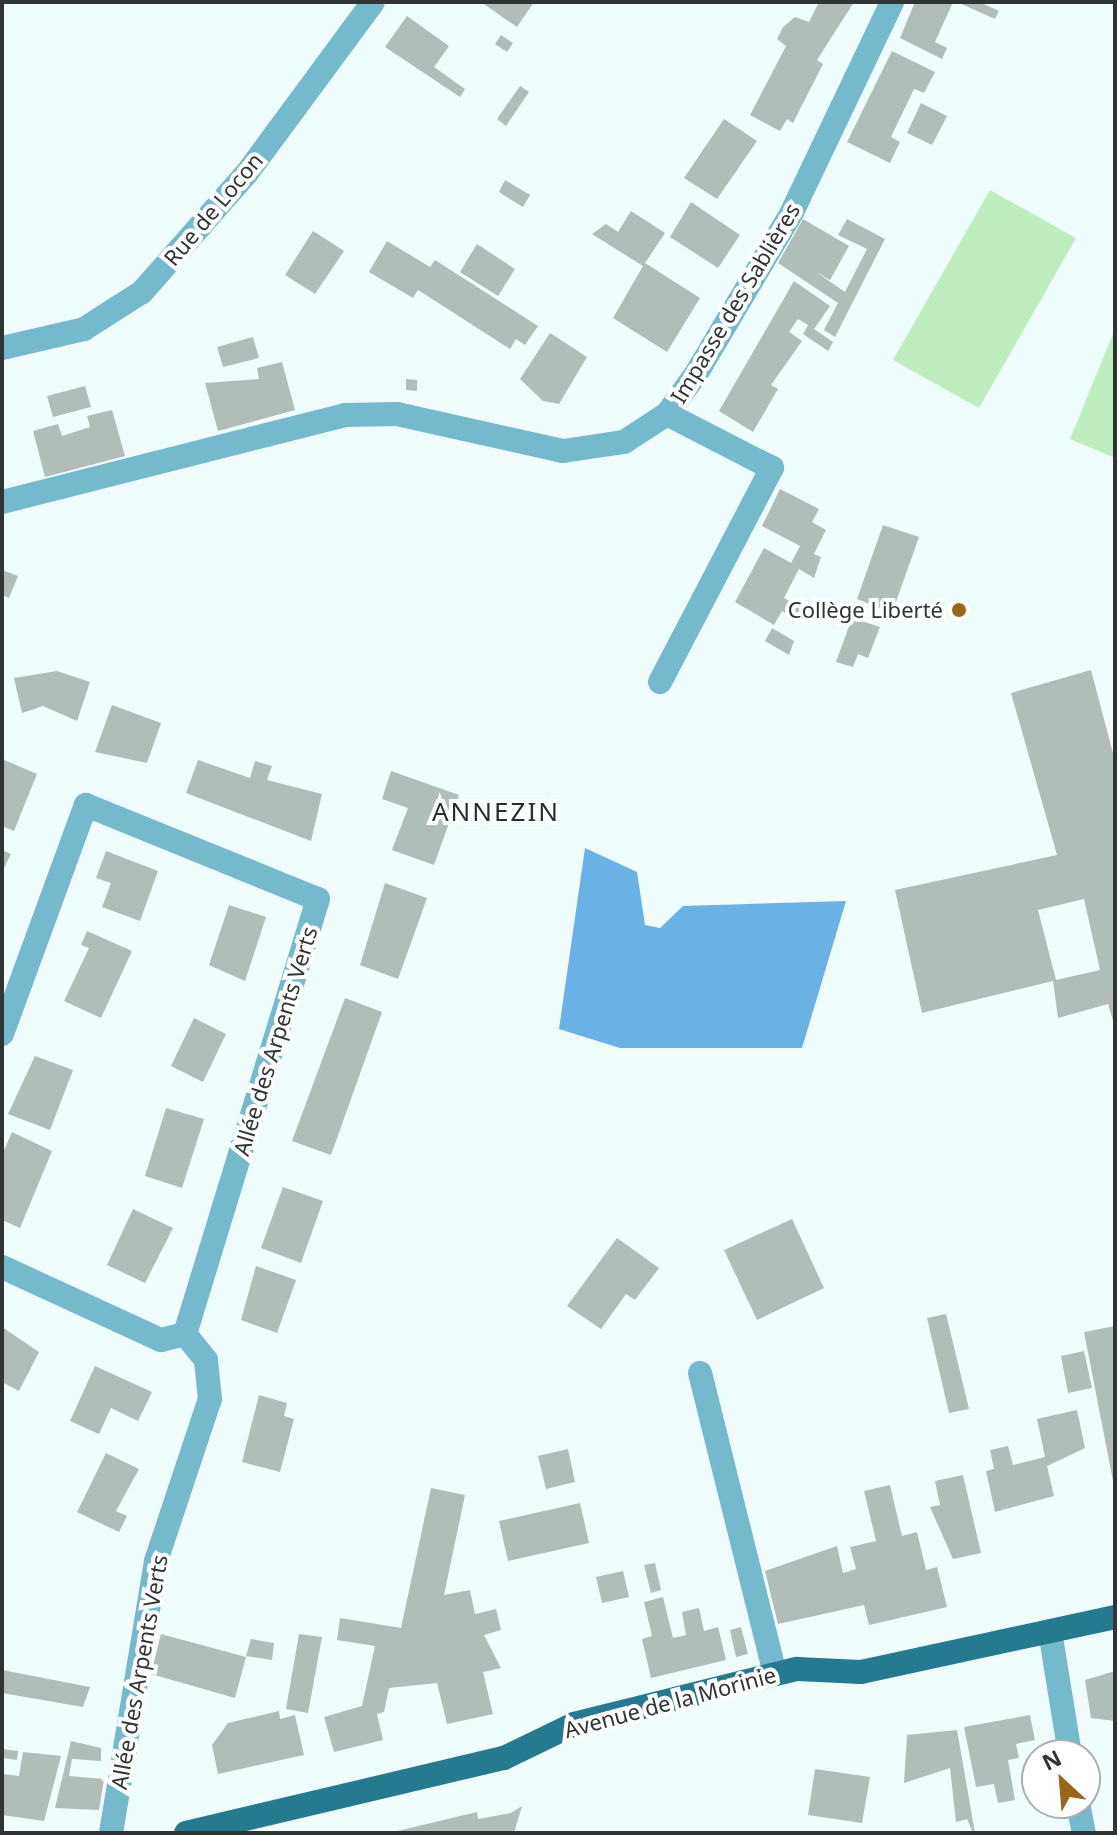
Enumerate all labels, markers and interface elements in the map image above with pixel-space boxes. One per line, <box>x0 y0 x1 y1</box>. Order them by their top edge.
street label: Rue de Locon <box>158 147 268 271</box>
street label: Impasse des Sablières <box>665 198 805 408</box>
place label: Collège Liberté <box>788 597 943 623</box>
marker: Collège Liberté <box>950 601 968 619</box>
district label: ANNEZIN <box>432 796 560 828</box>
street label: Allée des Arpents Verts <box>228 923 322 1159</box>
street label: Allée des Arpents Verts <box>105 1553 173 1791</box>
street label: Avenue de la Morinie <box>561 1661 779 1743</box>
north arrow <box>1021 1739 1101 1819</box>
text: N <box>1037 1742 1066 1777</box>

